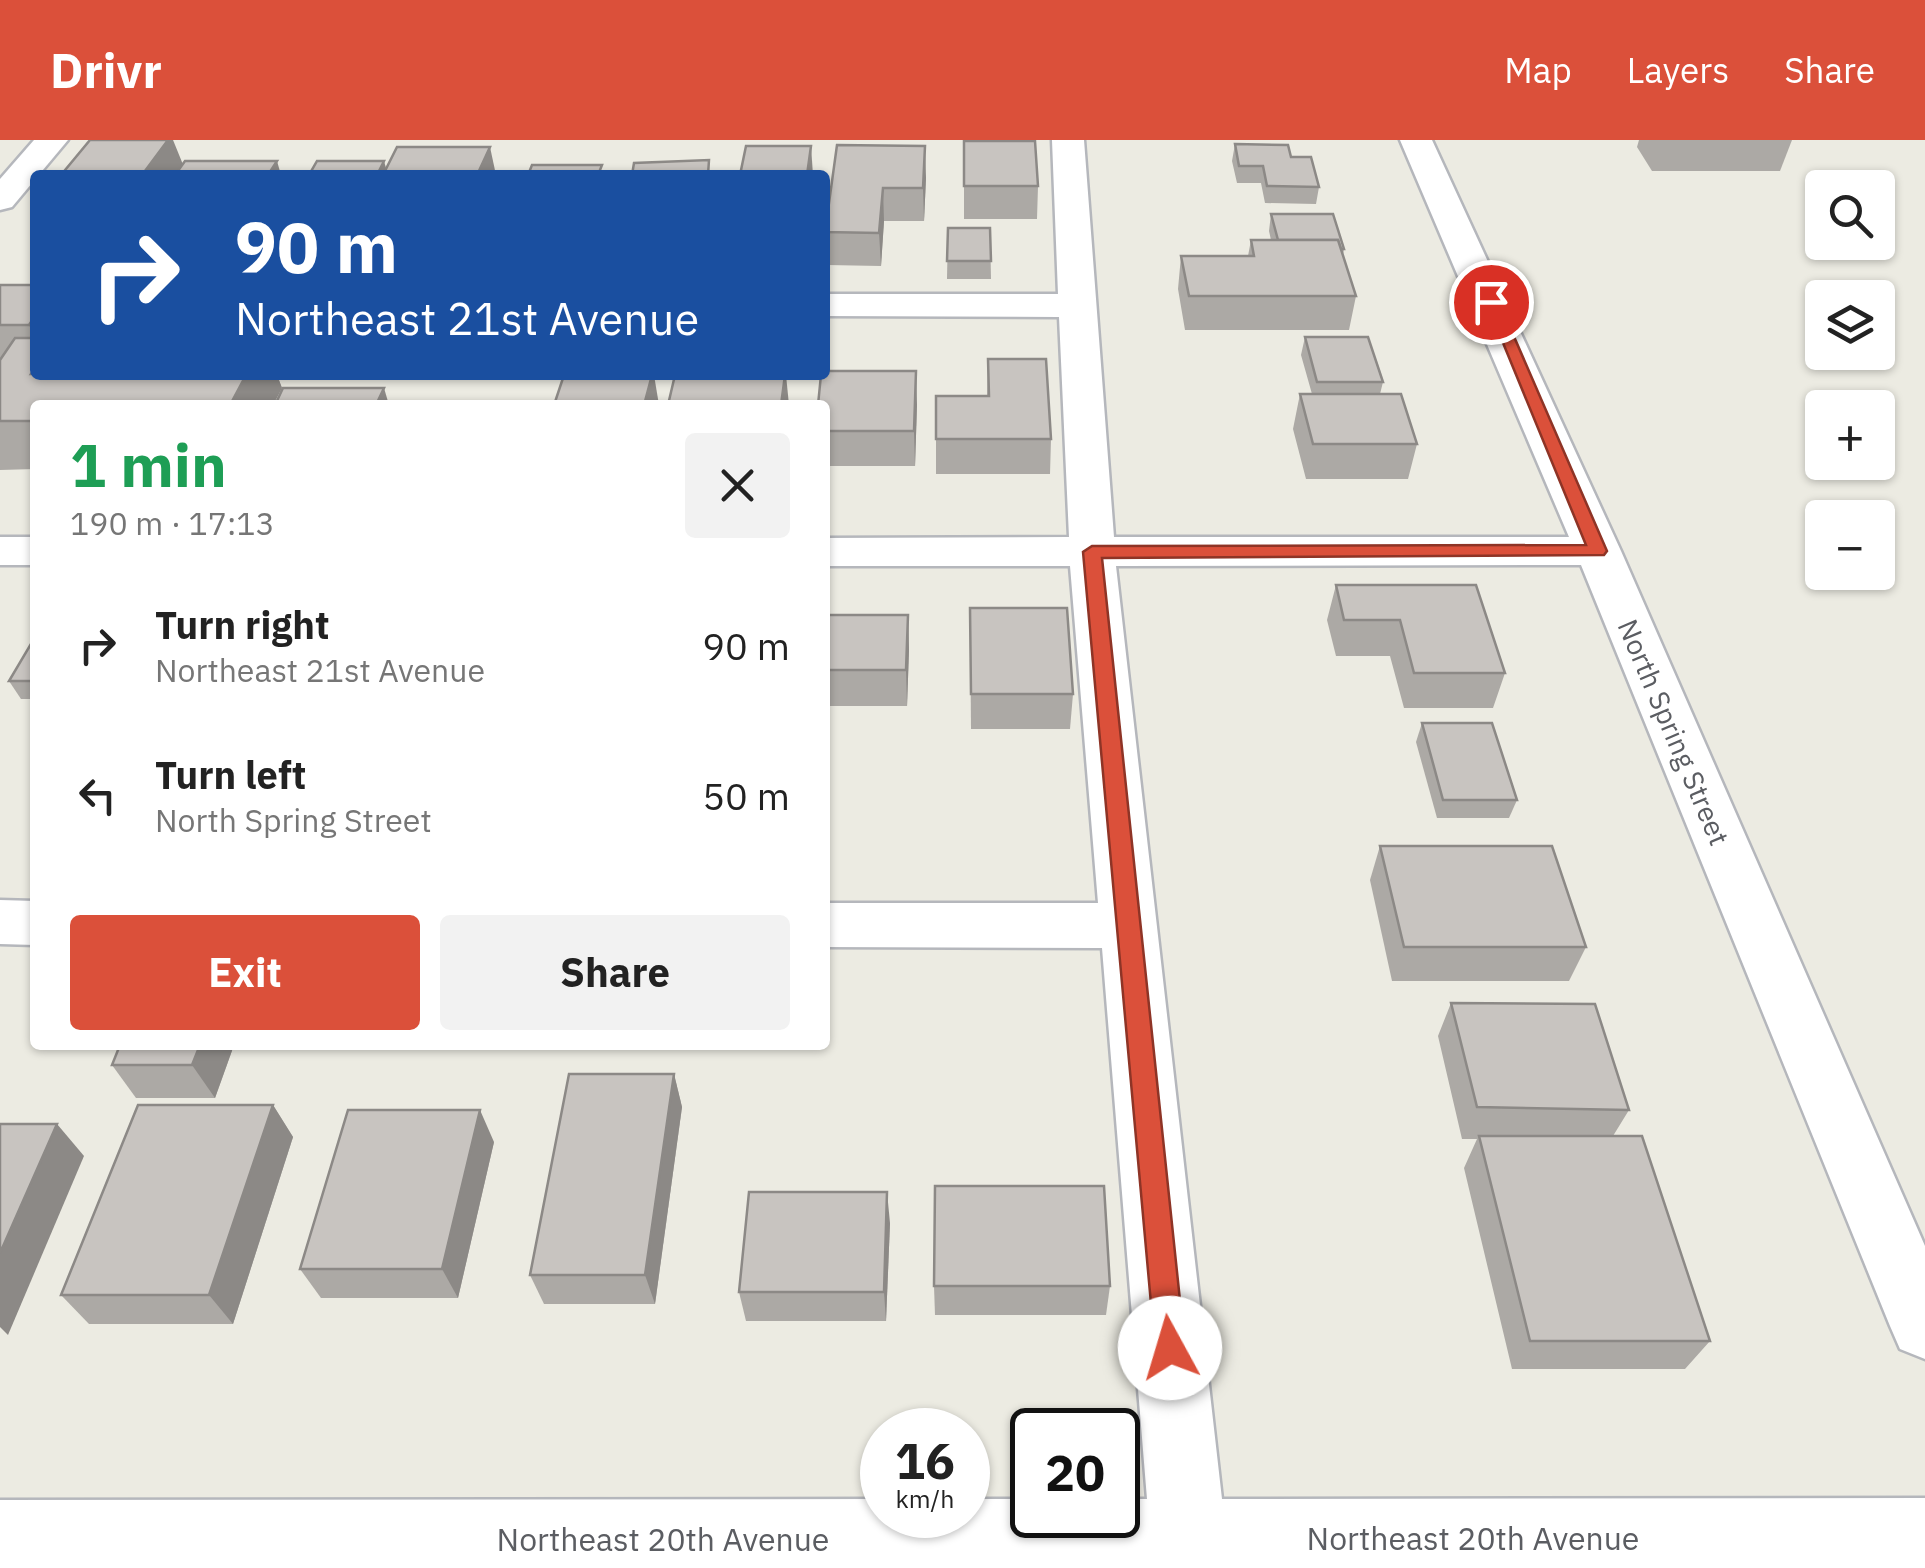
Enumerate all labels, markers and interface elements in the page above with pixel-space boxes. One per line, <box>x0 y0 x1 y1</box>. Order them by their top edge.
text: Drivr <box>50 39 162 101</box>
text: Map <box>1504 47 1572 93</box>
text: Layers <box>1627 47 1729 93</box>
text: Share <box>1784 47 1875 93</box>
map controls <box>1805 170 1895 590</box>
button: search <box>1805 170 1895 260</box>
text: 90 m <box>235 201 398 292</box>
icon: right <box>70 210 200 340</box>
pin <box>1449 260 1534 345</box>
icon: arrive <box>1464 275 1519 330</box>
button: layers <box>1805 280 1895 370</box>
text: Northeast 21st Avenue <box>235 289 699 347</box>
button: + <box>1805 390 1895 480</box>
text: 1 min <box>70 425 227 504</box>
button: close <box>685 433 790 538</box>
button: − <box>1805 500 1895 590</box>
text: 190 m · 17:13 <box>70 502 275 544</box>
text: Turn right <box>155 600 330 649</box>
street label: North Spring Street <box>1610 613 1738 851</box>
icon: right <box>70 618 125 673</box>
text: 90 m <box>702 621 790 670</box>
text: Northeast 21st Avenue <box>155 649 485 691</box>
text: Turn left <box>155 750 306 799</box>
icon: left <box>70 768 125 823</box>
text: 50 m <box>702 771 790 820</box>
text: North Spring Street <box>155 799 432 841</box>
button: Exit <box>70 915 420 1030</box>
button: Share <box>440 915 790 1030</box>
position arrow <box>1118 1296 1222 1400</box>
speed limit sign: 20 <box>1010 1408 1140 1538</box>
text: 16 <box>895 1428 955 1493</box>
text: km/h <box>896 1482 954 1515</box>
street label: Northeast 20th Avenue <box>1307 1517 1639 1559</box>
street label: Northeast 20th Avenue <box>497 1518 829 1560</box>

